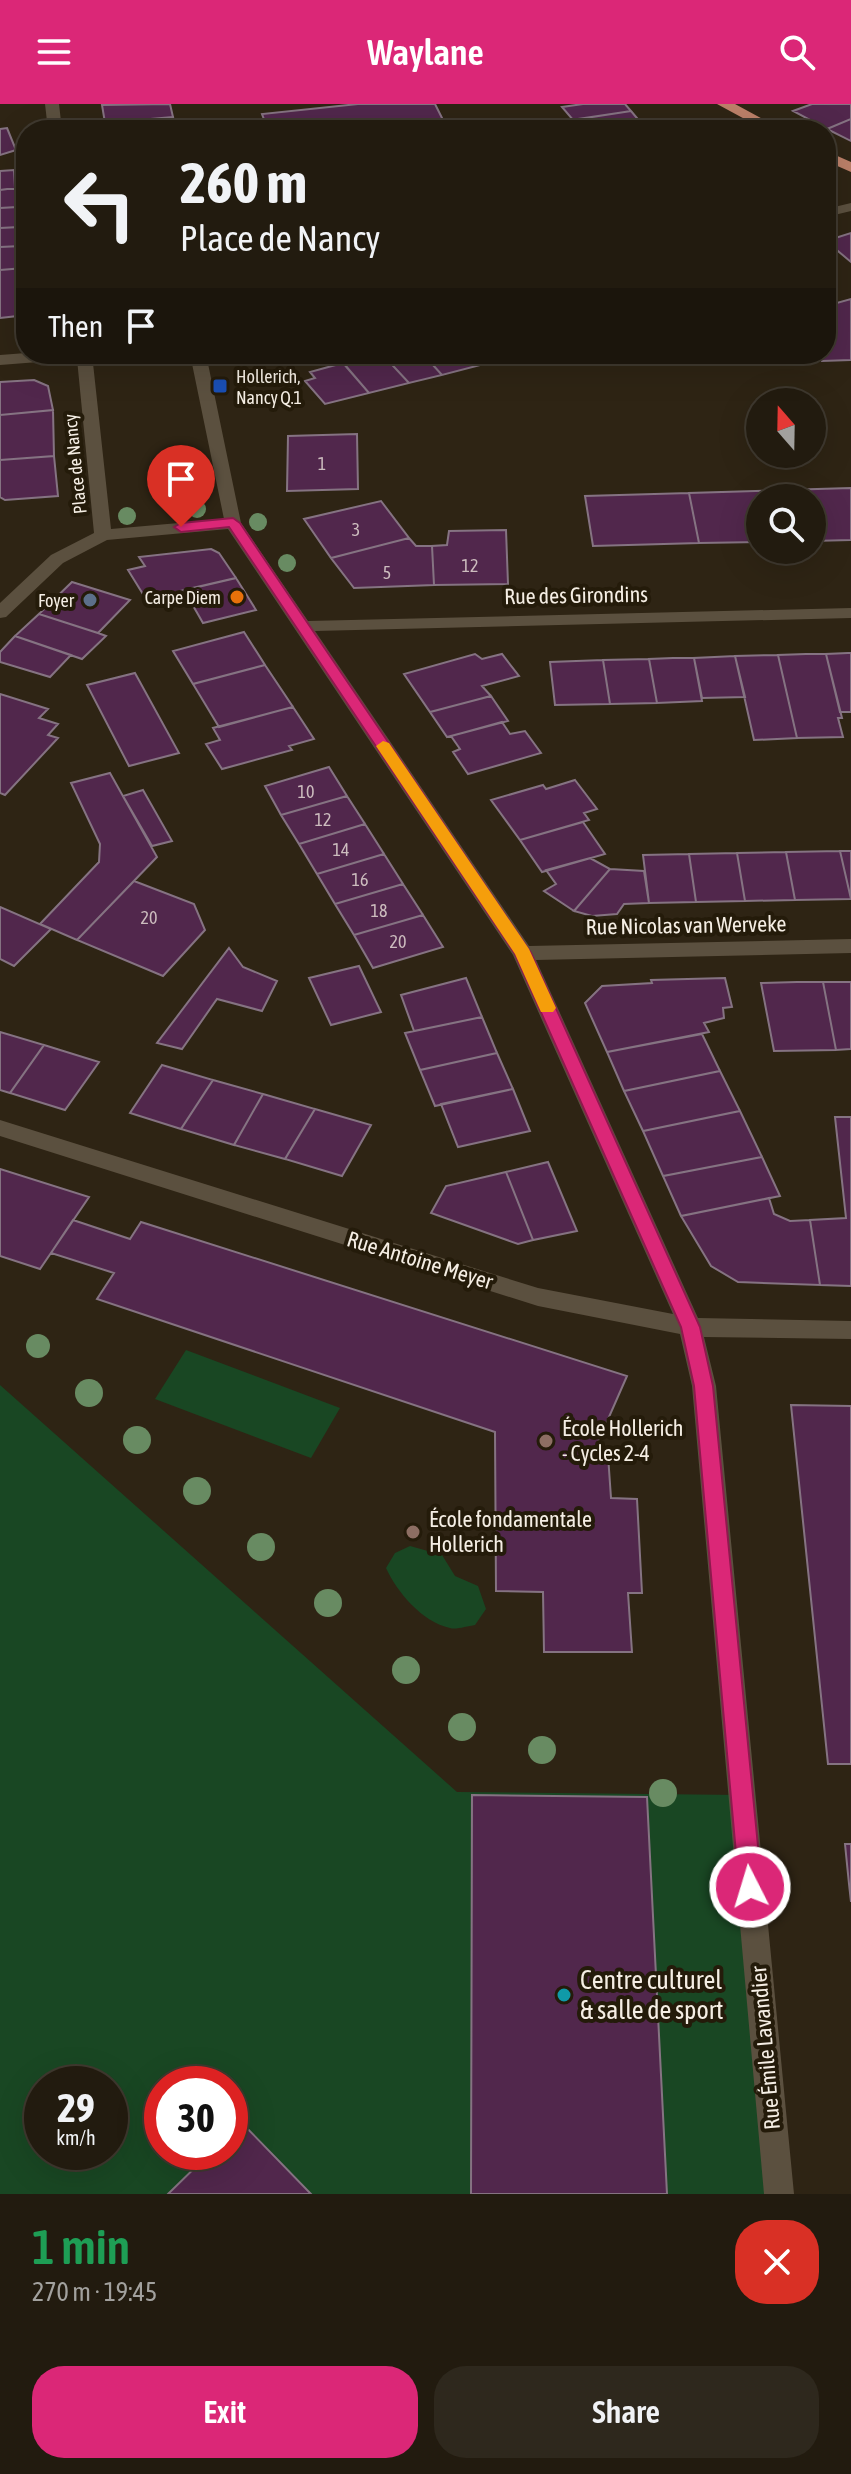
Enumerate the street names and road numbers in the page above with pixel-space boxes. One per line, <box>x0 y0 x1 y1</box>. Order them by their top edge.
street label: Place de Nancy <box>59 413 91 515</box>
street label: Rue des Girondins <box>504 581 648 609</box>
street label: Rue Nicolas van Werveke <box>585 910 787 940</box>
street label: Rue Antoine Meyer <box>344 1225 497 1295</box>
street label: Rue Émile Lavandier <box>745 1965 785 2131</box>

